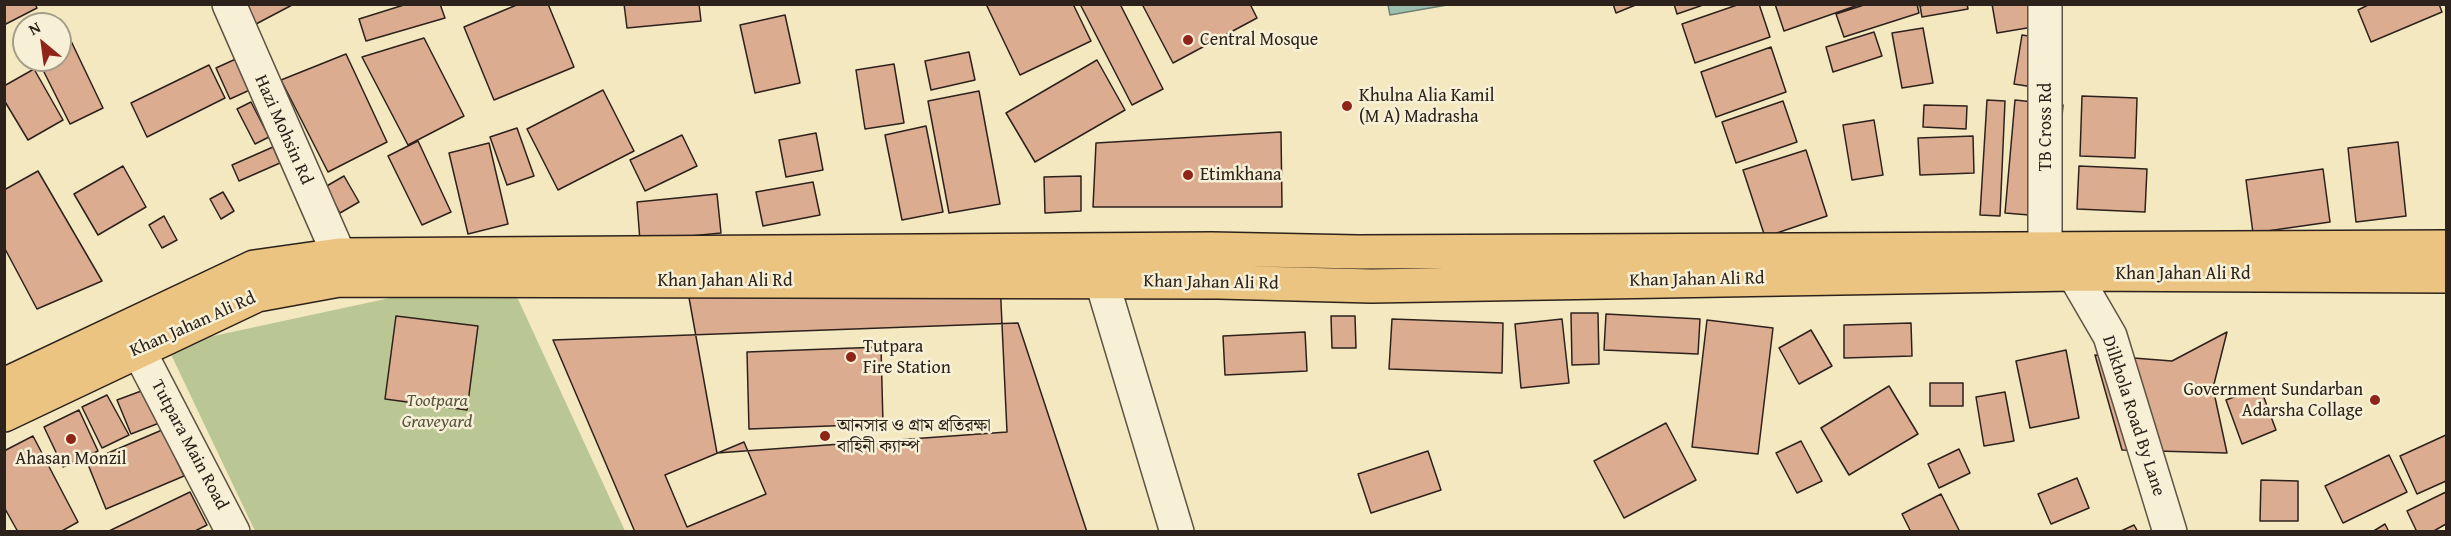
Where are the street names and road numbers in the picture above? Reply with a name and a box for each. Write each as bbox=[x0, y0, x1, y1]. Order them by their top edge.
street label: Hazi Mohsin Rd bbox=[249, 72, 317, 188]
street label: TB Cross Rd bbox=[2035, 83, 2057, 171]
street label: Khan Jahan Ali Rd bbox=[2115, 263, 2251, 285]
street label: Khan Jahan Ali Rd bbox=[1629, 268, 1765, 292]
street label: Khan Jahan Ali Rd bbox=[657, 270, 793, 292]
street label: Khan Jahan Ali Rd bbox=[1143, 271, 1279, 295]
street label: Khan Jahan Ali Rd bbox=[127, 288, 259, 362]
street label: Dilkhola Road By Lane bbox=[2097, 333, 2169, 499]
street label: Tutpara Main Road bbox=[146, 376, 232, 514]

